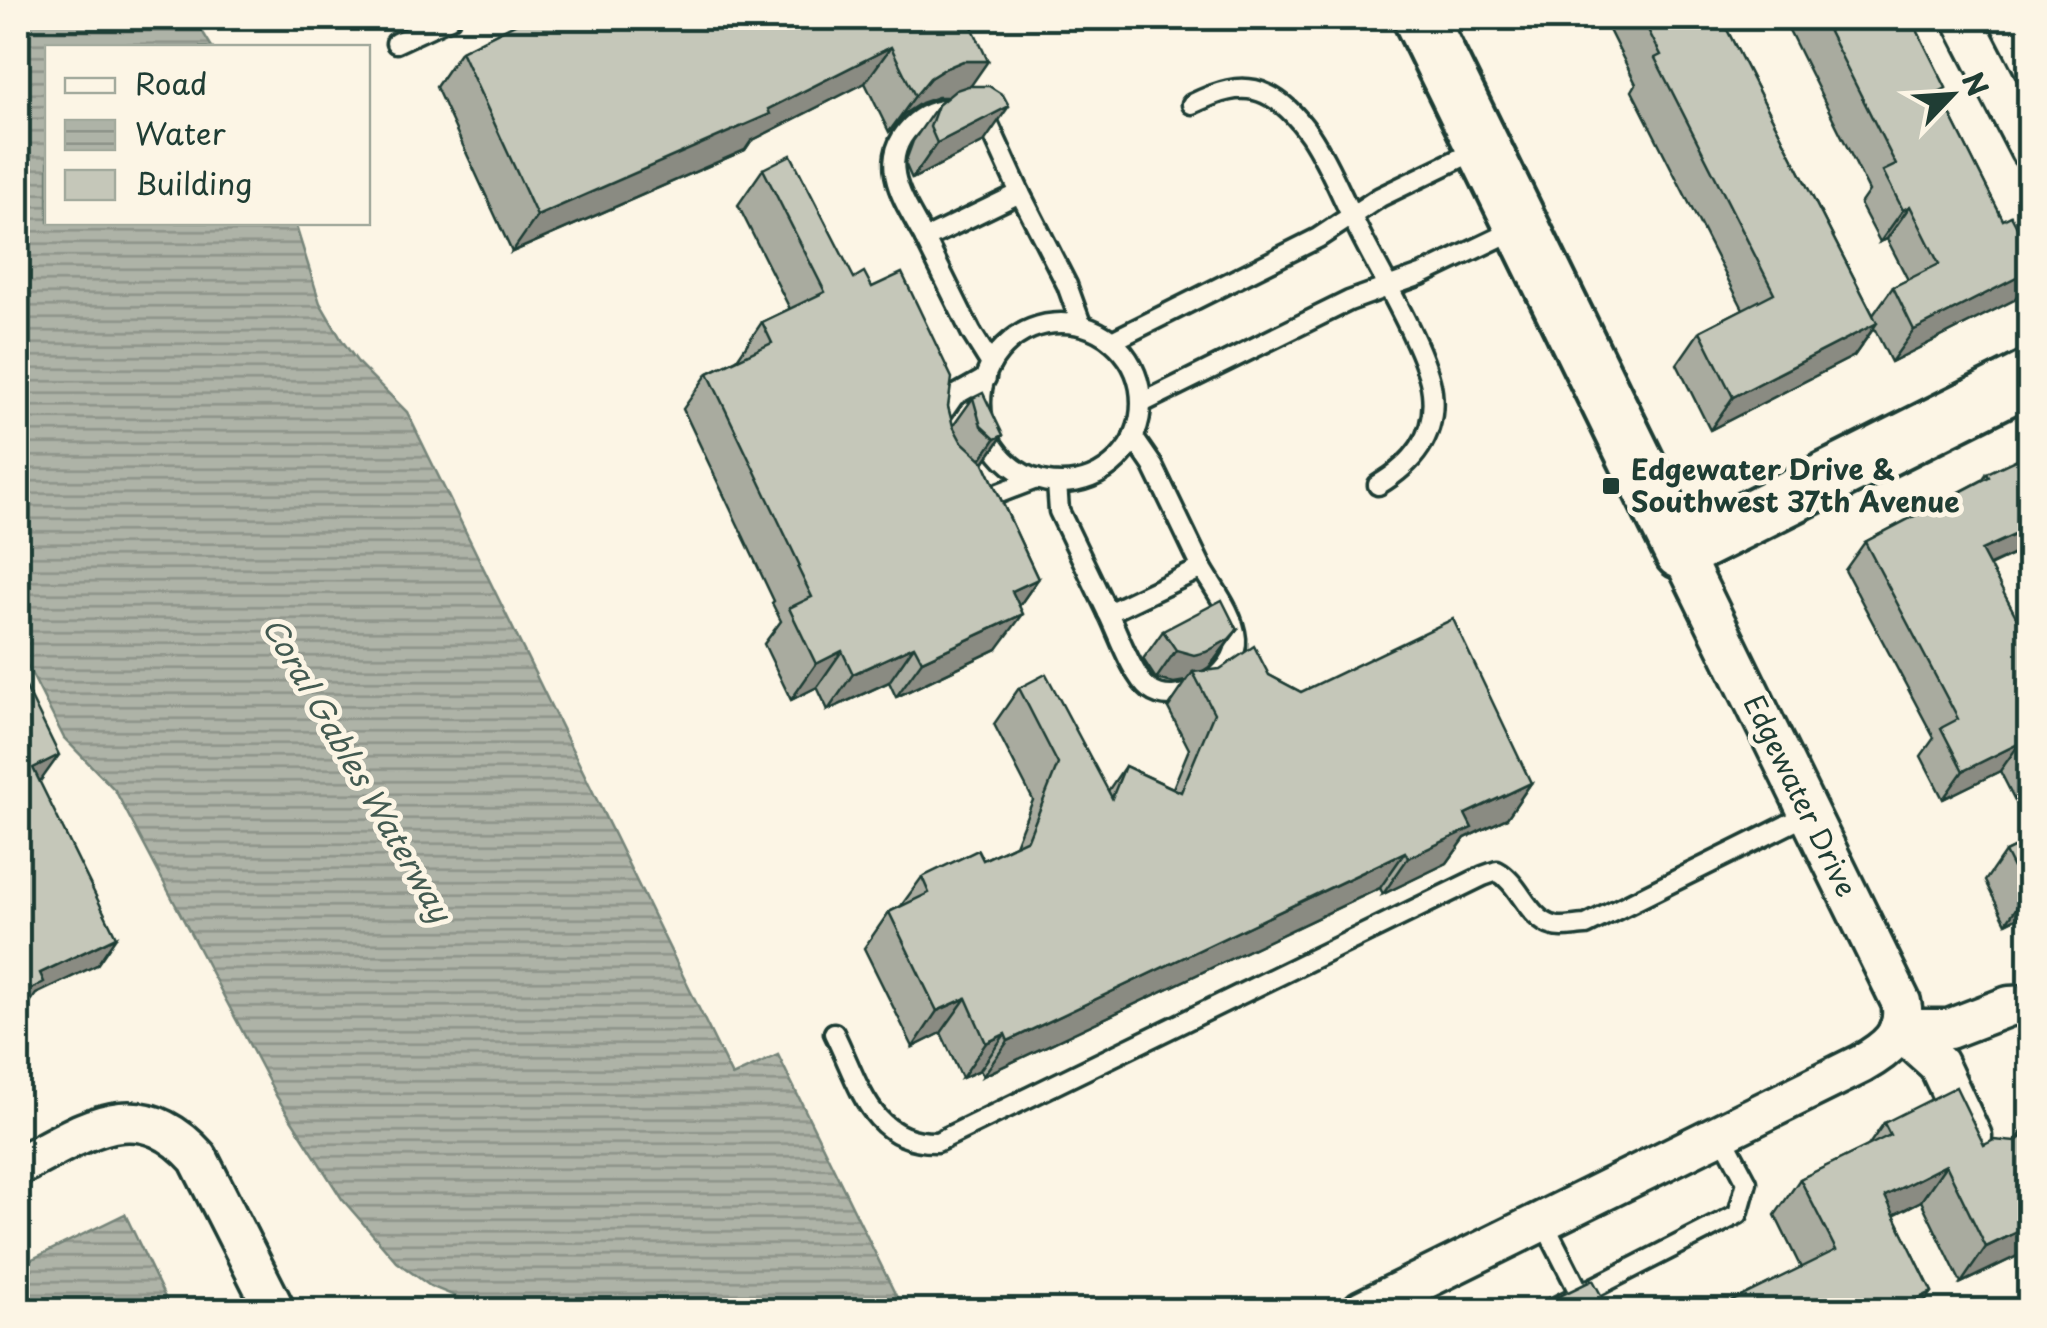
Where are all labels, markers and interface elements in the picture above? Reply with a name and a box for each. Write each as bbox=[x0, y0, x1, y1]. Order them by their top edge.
legend bbox=[45, 45, 370, 225]
north arrow bbox=[1902, 45, 2002, 145]
text: Road bbox=[135, 60, 208, 105]
text: N bbox=[1952, 65, 2000, 103]
text: Water bbox=[135, 110, 226, 155]
text: Building bbox=[135, 160, 252, 205]
place label: Edgewater Drive & Southwest 37th Avenue bbox=[1631, 447, 1960, 522]
marker: Edgewater Drive & Southwest 37th Avenue bbox=[1600, 475, 1622, 497]
water label: Coral Gables Waterway bbox=[253, 608, 465, 931]
street label: Edgewater Drive bbox=[1734, 687, 1869, 904]

